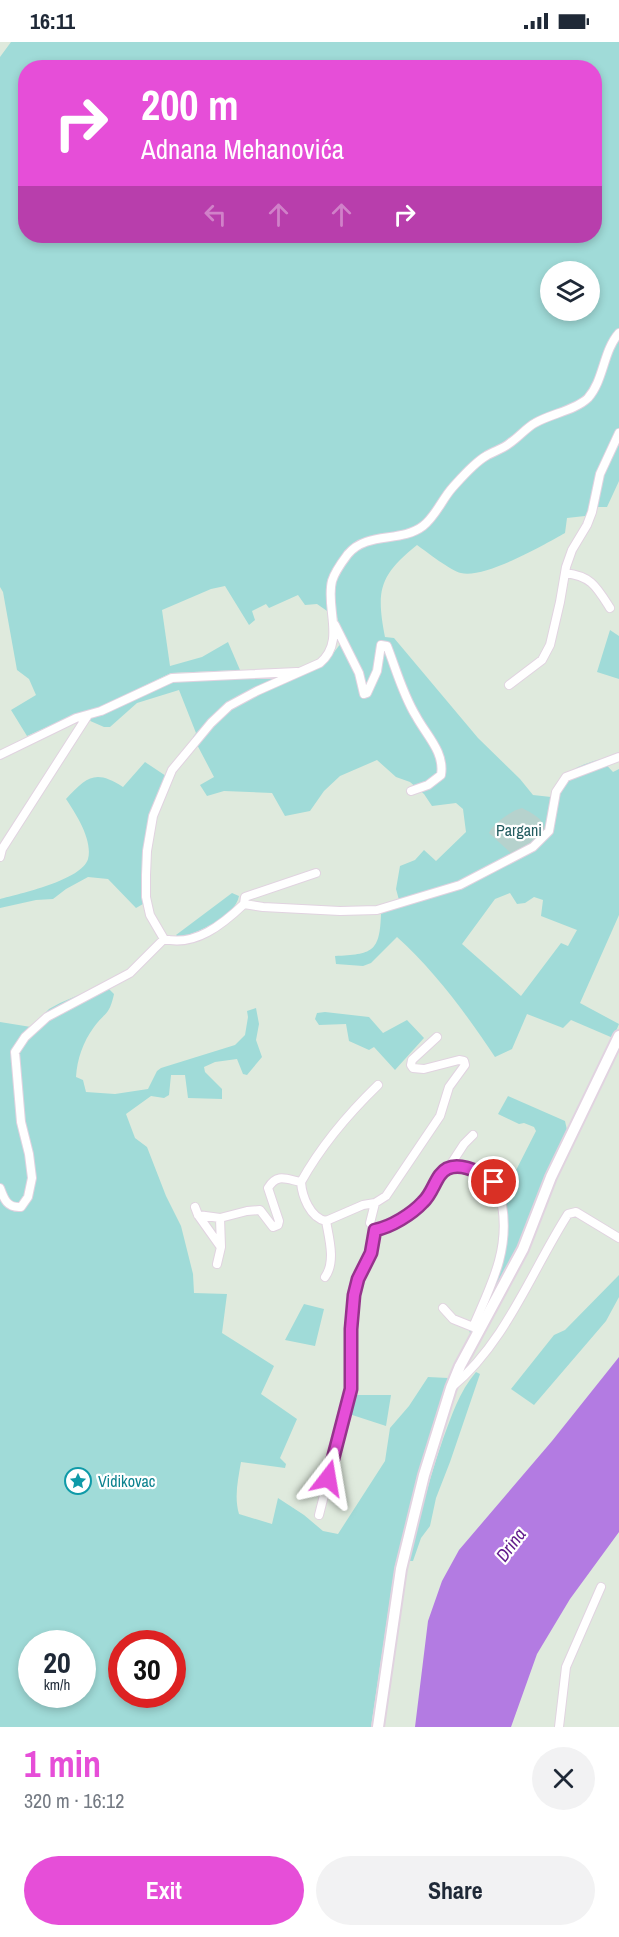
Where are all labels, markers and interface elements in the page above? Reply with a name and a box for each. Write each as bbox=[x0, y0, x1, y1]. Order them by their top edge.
text: 16:11 bbox=[30, 6, 75, 36]
text: 200 m bbox=[141, 77, 239, 133]
icon: right bbox=[42, 84, 120, 162]
text: Adnana Mehanovića bbox=[141, 131, 344, 167]
icon: left bbox=[199, 198, 232, 231]
icon: ahead bbox=[262, 198, 295, 231]
icon: ahead bbox=[325, 198, 358, 231]
icon: right bbox=[388, 198, 421, 231]
map controls bbox=[540, 261, 600, 321]
button: layers bbox=[540, 261, 600, 321]
park label: Pargani bbox=[496, 819, 542, 841]
pin bbox=[468, 1156, 519, 1207]
icon: arrive bbox=[477, 1165, 510, 1198]
position arrow bbox=[296, 1446, 360, 1510]
place icon: Vidikovac bbox=[63, 1466, 93, 1496]
place label: Vidikovac bbox=[98, 1470, 156, 1492]
water label: Drina bbox=[490, 1523, 531, 1567]
speed limit sign: 30 bbox=[108, 1630, 186, 1708]
text: 20 bbox=[43, 1642, 71, 1682]
text: km/h bbox=[44, 1674, 70, 1695]
text: 1 min bbox=[24, 1740, 101, 1788]
button: close bbox=[532, 1747, 595, 1810]
text: 320 m · 16:12 bbox=[24, 1787, 124, 1814]
button: Exit bbox=[24, 1856, 304, 1925]
button: Share bbox=[316, 1856, 595, 1925]

